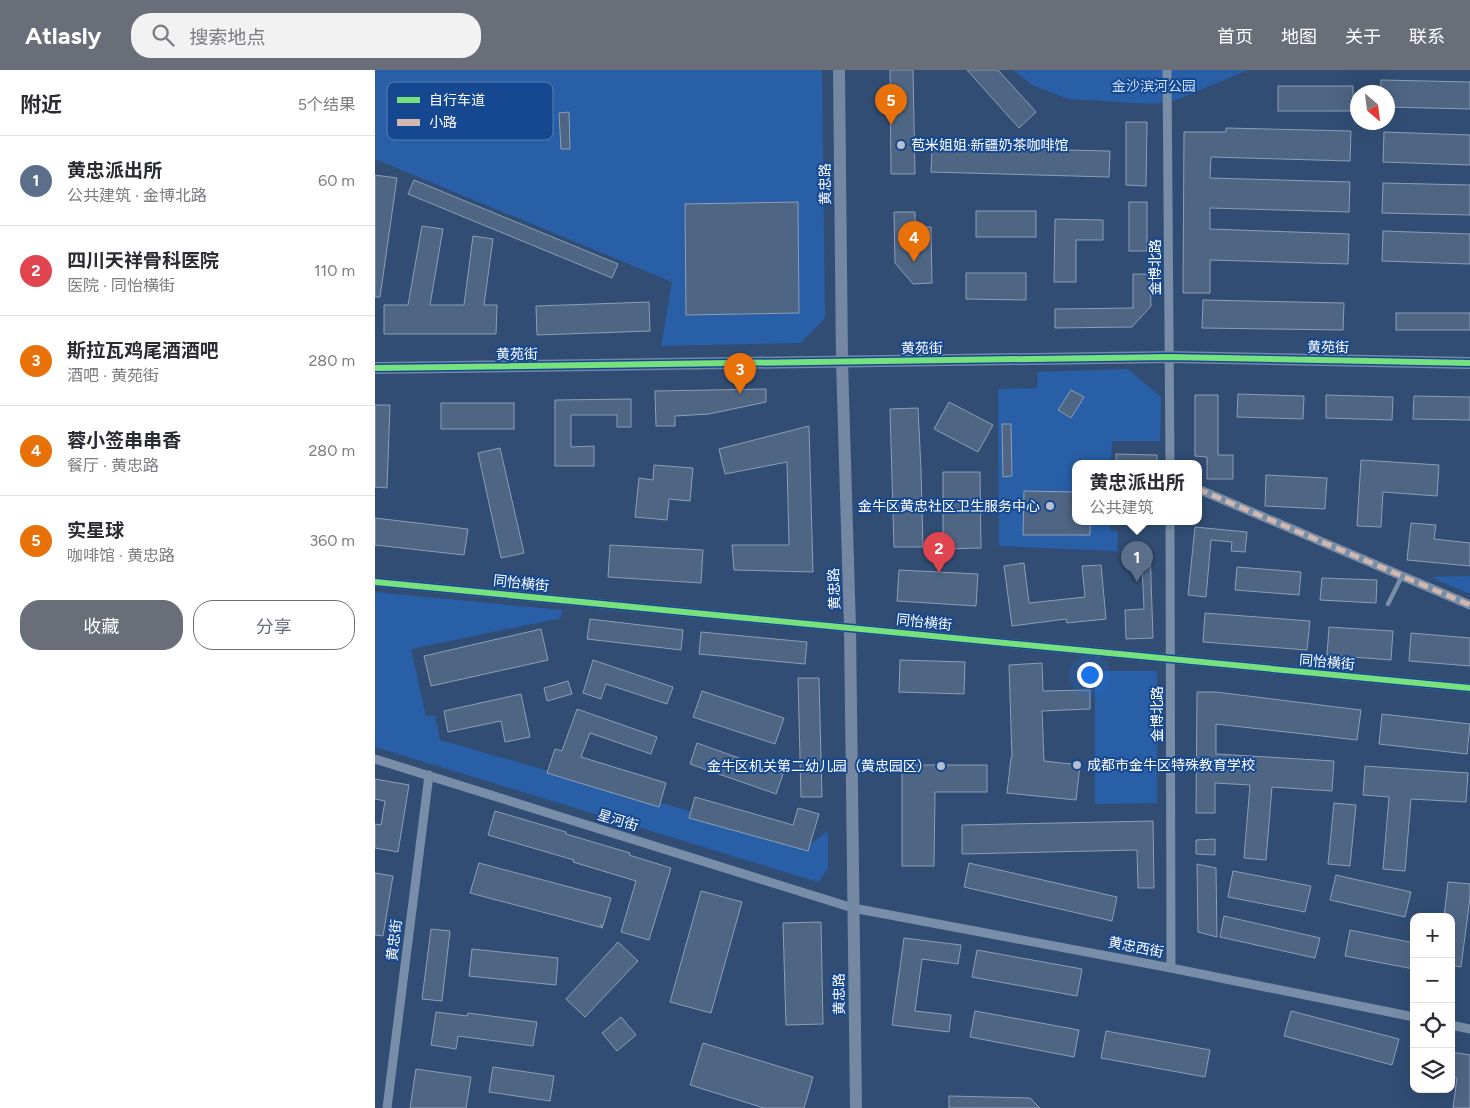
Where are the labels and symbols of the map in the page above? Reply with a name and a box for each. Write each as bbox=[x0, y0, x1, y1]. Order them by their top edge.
park label: 金沙滨河公园 bbox=[1112, 78, 1196, 95]
legend bbox=[387, 82, 553, 140]
pin: 5 bbox=[875, 84, 907, 125]
north arrow bbox=[1350, 85, 1395, 130]
text: 自行车道 bbox=[429, 92, 485, 109]
text: 小路 bbox=[429, 114, 457, 131]
place label: 苞米姐姐·新疆奶茶咖啡馆 bbox=[911, 137, 1069, 154]
marker: 苞米姐姐·新疆奶茶咖啡馆 bbox=[895, 139, 907, 151]
street label: 黄忠路 bbox=[817, 163, 834, 205]
pin: 4 bbox=[898, 221, 930, 262]
street label: 金博北路 bbox=[1147, 239, 1164, 295]
street label: 黄苑街 bbox=[1307, 339, 1349, 356]
street label: 黄苑街 bbox=[901, 340, 943, 357]
street label: 黄苑街 bbox=[496, 346, 538, 363]
pin: 3 bbox=[724, 353, 756, 394]
place label: 金牛区黄忠社区卫生服务中心 bbox=[858, 498, 1040, 515]
marker: 金牛区黄忠社区卫生服务中心 bbox=[1044, 500, 1056, 512]
pin: 2 bbox=[923, 532, 955, 573]
pin: 1 bbox=[1121, 541, 1153, 582]
street label: 黄忠路 bbox=[825, 568, 844, 610]
street label: 同怡横街 bbox=[492, 572, 550, 595]
street label: 同怡横街 bbox=[895, 611, 953, 634]
street label: 同怡横街 bbox=[1298, 652, 1356, 673]
your location bbox=[1077, 662, 1103, 688]
street label: 金博北路 bbox=[1149, 686, 1166, 742]
place label: 成都市金牛区特殊教育学校 bbox=[1087, 757, 1255, 774]
place label: 金牛区机关第二幼儿园（黄忠园区） bbox=[707, 758, 931, 775]
marker: 成都市金牛区特殊教育学校 bbox=[1071, 759, 1083, 771]
marker: 金牛区机关第二幼儿园（黄忠园区） bbox=[935, 760, 947, 772]
street label: 星河街 bbox=[595, 806, 640, 835]
street label: 黄忠街 bbox=[384, 918, 405, 962]
street label: 黄忠西街 bbox=[1107, 934, 1165, 961]
street label: 黄忠路 bbox=[831, 973, 848, 1015]

